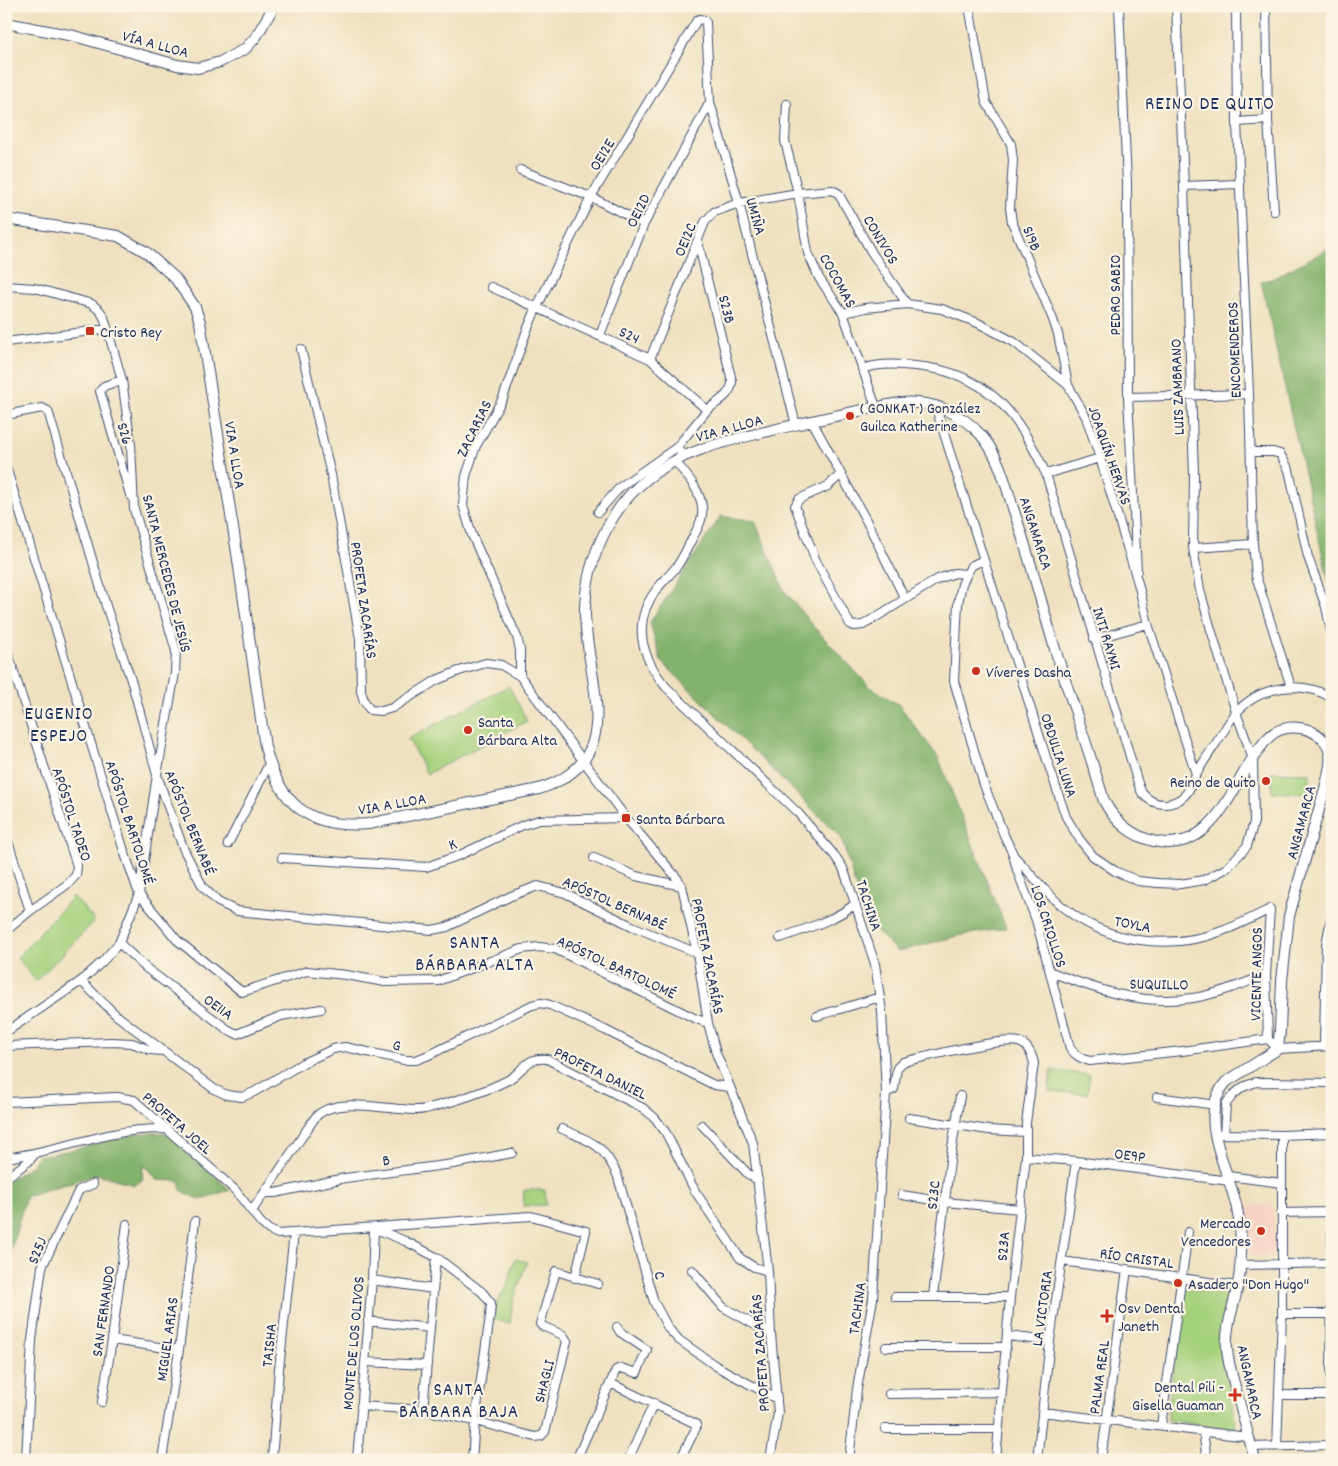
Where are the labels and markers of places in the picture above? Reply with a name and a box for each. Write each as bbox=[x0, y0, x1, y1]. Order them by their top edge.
place label: Cristo Rey bbox=[100, 322, 162, 345]
marker: Cristo Rey bbox=[84, 325, 96, 337]
place label: ( GONKAT ) González Guilca Katherine bbox=[860, 398, 980, 439]
marker: ( GONKAT ) González Guilca Katherine bbox=[844, 410, 856, 422]
place label: Víveres Dasha bbox=[986, 662, 1072, 685]
marker: Víveres Dasha bbox=[970, 665, 982, 677]
place label: Santa Bárbara Alta bbox=[478, 712, 557, 753]
marker: Santa Bárbara Alta bbox=[462, 724, 474, 736]
place label: Reino de Quito bbox=[1170, 772, 1256, 795]
marker: Reino de Quito bbox=[1260, 775, 1272, 787]
place label: Santa Bárbara bbox=[636, 809, 725, 832]
marker: Santa Bárbara bbox=[620, 812, 632, 824]
place label: Mercado Vencedores bbox=[1181, 1213, 1251, 1254]
marker: Mercado Vencedores bbox=[1255, 1225, 1267, 1237]
place label: Asadero "Don Hugo" bbox=[1188, 1274, 1309, 1297]
marker: Asadero "Don Hugo" bbox=[1172, 1277, 1184, 1289]
place label: Osv Dental Janeth bbox=[1118, 1298, 1184, 1339]
marker: Osv Dental Janeth bbox=[1100, 1309, 1114, 1323]
place label: Dental Pili - Gisella Guaman bbox=[1132, 1377, 1224, 1418]
marker: Dental Pili - Gisella Guaman bbox=[1228, 1388, 1242, 1402]

